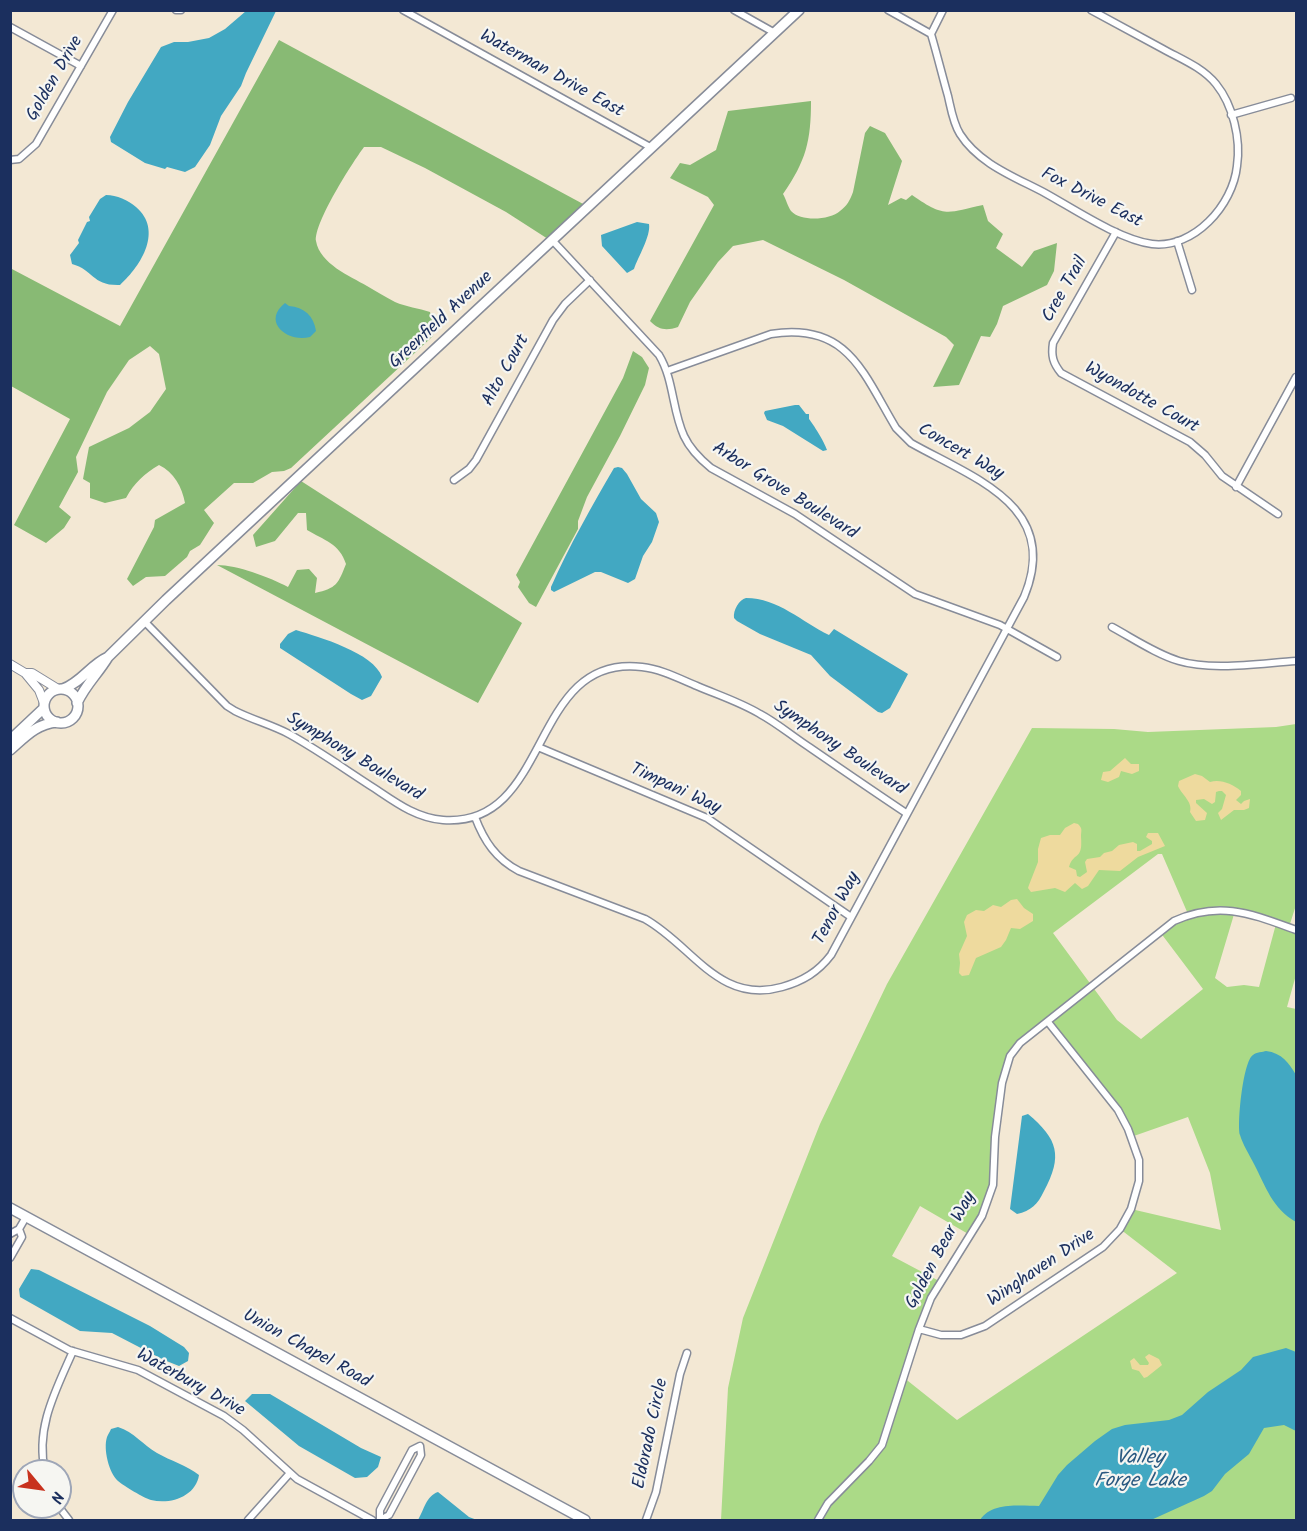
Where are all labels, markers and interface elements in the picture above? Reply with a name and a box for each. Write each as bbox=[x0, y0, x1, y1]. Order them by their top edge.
street label: Waterman Drive East bbox=[475, 26, 627, 124]
street label: Golden Drive bbox=[23, 32, 89, 126]
street label: Fox Drive East bbox=[1037, 164, 1145, 234]
street label: Cree Trail bbox=[1038, 253, 1094, 327]
street label: Greenfield Avenue bbox=[386, 267, 498, 375]
street label: Alto Court bbox=[479, 332, 535, 410]
street label: Wyondotte Court bbox=[1080, 359, 1202, 439]
street label: Concert Way bbox=[913, 420, 1007, 486]
street label: Arbor Grove Boulevard bbox=[707, 438, 861, 546]
street label: Symphony Boulevard bbox=[768, 696, 910, 802]
street label: Symphony Boulevard bbox=[282, 709, 426, 807]
street label: Timpani Way bbox=[626, 760, 724, 820]
street label: Tenor Way bbox=[810, 869, 866, 949]
street label: Golden Bear Way bbox=[902, 1189, 982, 1313]
street label: Winghaven Drive bbox=[984, 1225, 1100, 1313]
street label: Union Chapel Road bbox=[238, 1306, 374, 1394]
street label: Waterbury Drive bbox=[132, 1345, 248, 1423]
street label: Eldorado Circle bbox=[630, 1377, 674, 1491]
water label: Valley Forge Lake bbox=[1094, 1448, 1186, 1495]
north arrow bbox=[12, 1459, 72, 1519]
text: N bbox=[43, 1487, 70, 1507]

